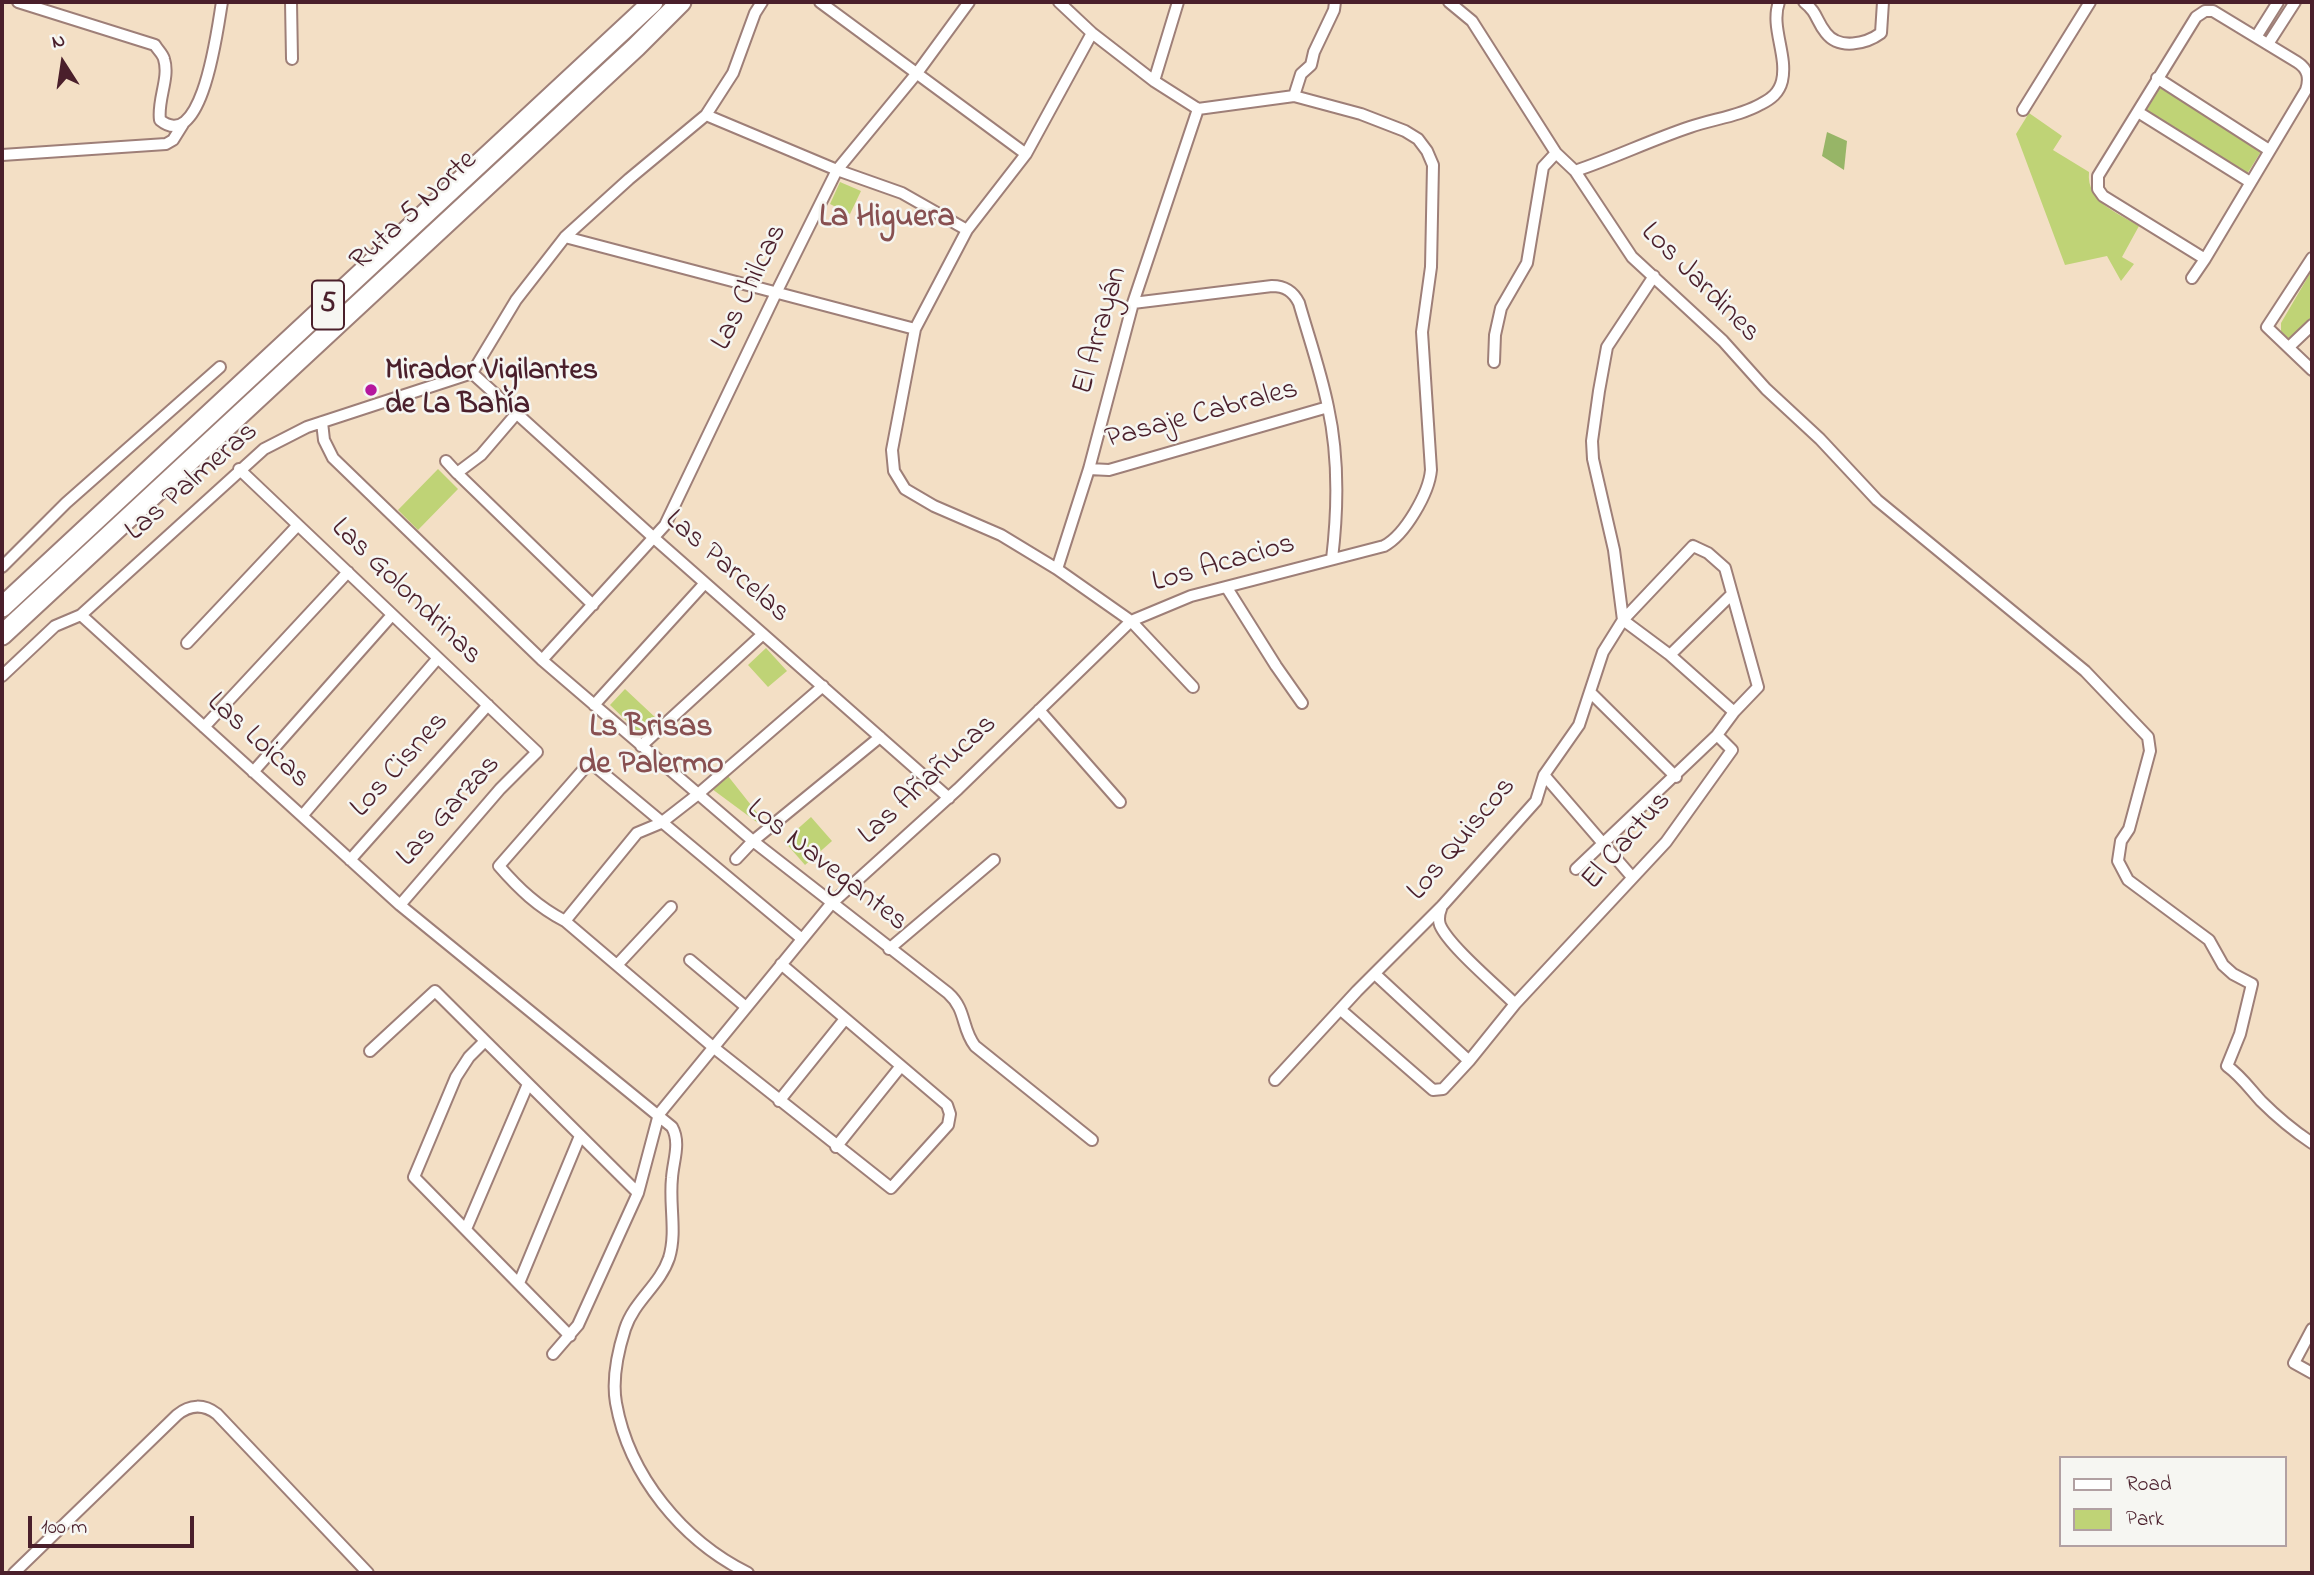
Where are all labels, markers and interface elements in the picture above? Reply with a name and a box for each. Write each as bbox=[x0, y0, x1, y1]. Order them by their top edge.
text: N bbox=[49, 27, 68, 57]
north arrow bbox=[28, 28, 98, 98]
street label: Ruta 5 Norte bbox=[344, 144, 486, 280]
district label: La Higuera bbox=[819, 201, 955, 239]
street label: Los Jardines bbox=[1631, 216, 1767, 352]
street label: Las Chilcas bbox=[705, 219, 797, 357]
street label: El Arrayán bbox=[1067, 263, 1137, 399]
road number: 5 bbox=[312, 280, 344, 330]
place label: Mirador Vigilantes de La Bahía bbox=[385, 355, 598, 426]
street label: Pasaje Cabrales bbox=[1102, 373, 1302, 459]
marker: Mirador Vigilantes de La Bahía bbox=[363, 382, 379, 398]
street label: Las Palmeras bbox=[119, 415, 267, 551]
street label: Las Parcelas bbox=[656, 504, 796, 632]
street label: Las Golondrinas bbox=[322, 512, 488, 674]
street label: Los Acacios bbox=[1148, 527, 1300, 603]
street label: Las Loicas bbox=[198, 686, 316, 798]
street label: Los Cisnes bbox=[344, 706, 458, 826]
street label: Las Añañucas bbox=[852, 708, 1006, 854]
district label: Ls Brisas de Palermo bbox=[578, 711, 724, 786]
street label: Las Garzas bbox=[390, 749, 510, 875]
street label: Los Quiscos bbox=[1401, 771, 1525, 909]
street label: El Cactus bbox=[1575, 785, 1681, 899]
street label: Los Navegantes bbox=[738, 793, 914, 941]
legend bbox=[2058, 1456, 2286, 1547]
text: Road bbox=[2126, 1470, 2172, 1500]
scale bar bbox=[32, 1502, 198, 1546]
text: Park bbox=[2126, 1505, 2164, 1535]
text: 100 m bbox=[41, 1513, 87, 1543]

